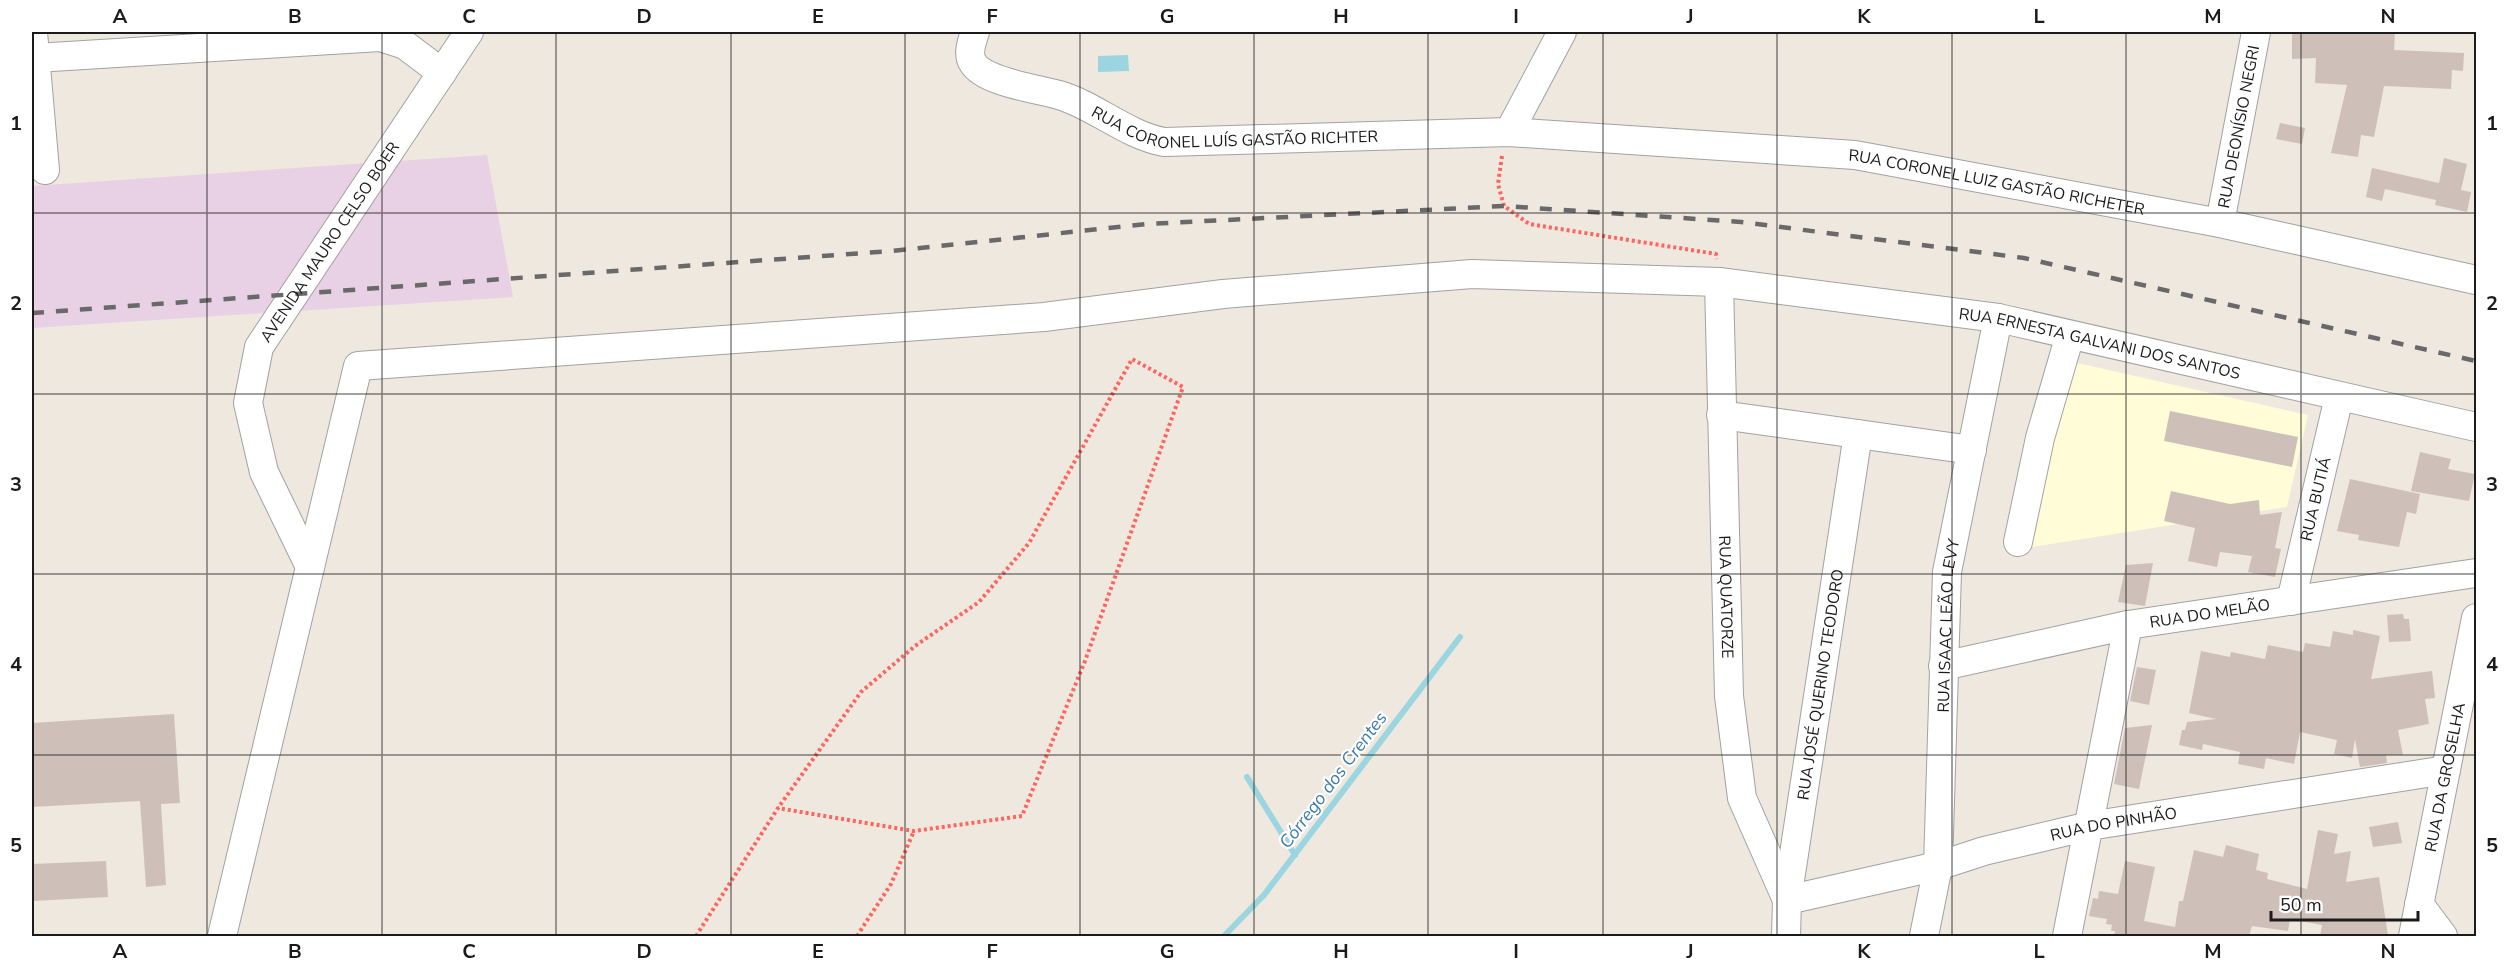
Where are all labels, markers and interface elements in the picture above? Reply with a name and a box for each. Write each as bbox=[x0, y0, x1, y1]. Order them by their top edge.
text: A bbox=[113, 3, 128, 30]
text: B bbox=[288, 3, 302, 30]
text: C bbox=[462, 3, 476, 30]
text: D bbox=[636, 3, 652, 30]
text: E bbox=[812, 3, 824, 30]
text: F bbox=[986, 3, 998, 30]
text: G bbox=[1160, 3, 1174, 30]
text: H bbox=[1333, 3, 1349, 30]
text: I bbox=[1513, 3, 1519, 30]
text: J bbox=[1685, 3, 1694, 30]
text: K bbox=[1857, 3, 1871, 30]
text: L bbox=[2033, 3, 2045, 30]
text: M bbox=[2204, 3, 2222, 30]
text: N bbox=[2381, 3, 2395, 30]
street label: RUA DEONÍSIO NEGRI bbox=[2213, 44, 2265, 210]
street label: RUA CORONEL LUÍS GASTÃO RICHTER bbox=[1087, 101, 1379, 155]
text: 1 bbox=[10, 110, 22, 137]
text: 1 bbox=[2486, 110, 2498, 137]
street label: AVENIDA MAURO CELSO BOER bbox=[255, 138, 405, 347]
street label: RUA CORONEL LUIZ GASTÃO RICHETER bbox=[1848, 145, 2147, 221]
text: 2 bbox=[10, 290, 22, 317]
text: 2 bbox=[2486, 290, 2498, 317]
street label: RUA ERNESTA GALVANI DOS SANTOS bbox=[1957, 303, 2243, 385]
street label: RUA BUTIÁ bbox=[2295, 454, 2337, 543]
text: 3 bbox=[10, 471, 22, 498]
text: 3 bbox=[2486, 471, 2498, 498]
street label: RUA QUATORZE bbox=[1713, 535, 1738, 659]
street label: RUA ISAAC LEÃO LEVY bbox=[1933, 537, 1965, 713]
street label: RUA JOSÉ QUERINO TEODORO bbox=[1792, 568, 1849, 802]
street label: RUA DO MELÃO bbox=[2148, 594, 2271, 634]
text: 4 bbox=[10, 651, 22, 678]
text: 4 bbox=[2486, 651, 2498, 678]
street label: RUA DA GROSELHA bbox=[2420, 700, 2471, 854]
water label: Córrego dos Crentes bbox=[1274, 707, 1392, 853]
street label: RUA DO PINHÃO bbox=[2048, 802, 2178, 847]
text: 5 bbox=[10, 832, 22, 859]
text: 5 bbox=[2486, 832, 2498, 859]
scale bar bbox=[2271, 884, 2418, 922]
text: 50 m bbox=[2280, 893, 2322, 917]
text: A bbox=[113, 938, 128, 965]
text: B bbox=[288, 938, 302, 965]
text: C bbox=[462, 938, 476, 965]
text: D bbox=[636, 938, 652, 965]
text: E bbox=[812, 938, 824, 965]
text: F bbox=[986, 938, 998, 965]
text: G bbox=[1160, 938, 1174, 965]
text: H bbox=[1333, 938, 1349, 965]
text: I bbox=[1513, 938, 1519, 965]
text: J bbox=[1685, 938, 1694, 965]
text: K bbox=[1857, 938, 1871, 965]
text: L bbox=[2033, 938, 2045, 965]
text: M bbox=[2204, 938, 2222, 965]
text: N bbox=[2381, 938, 2395, 965]

